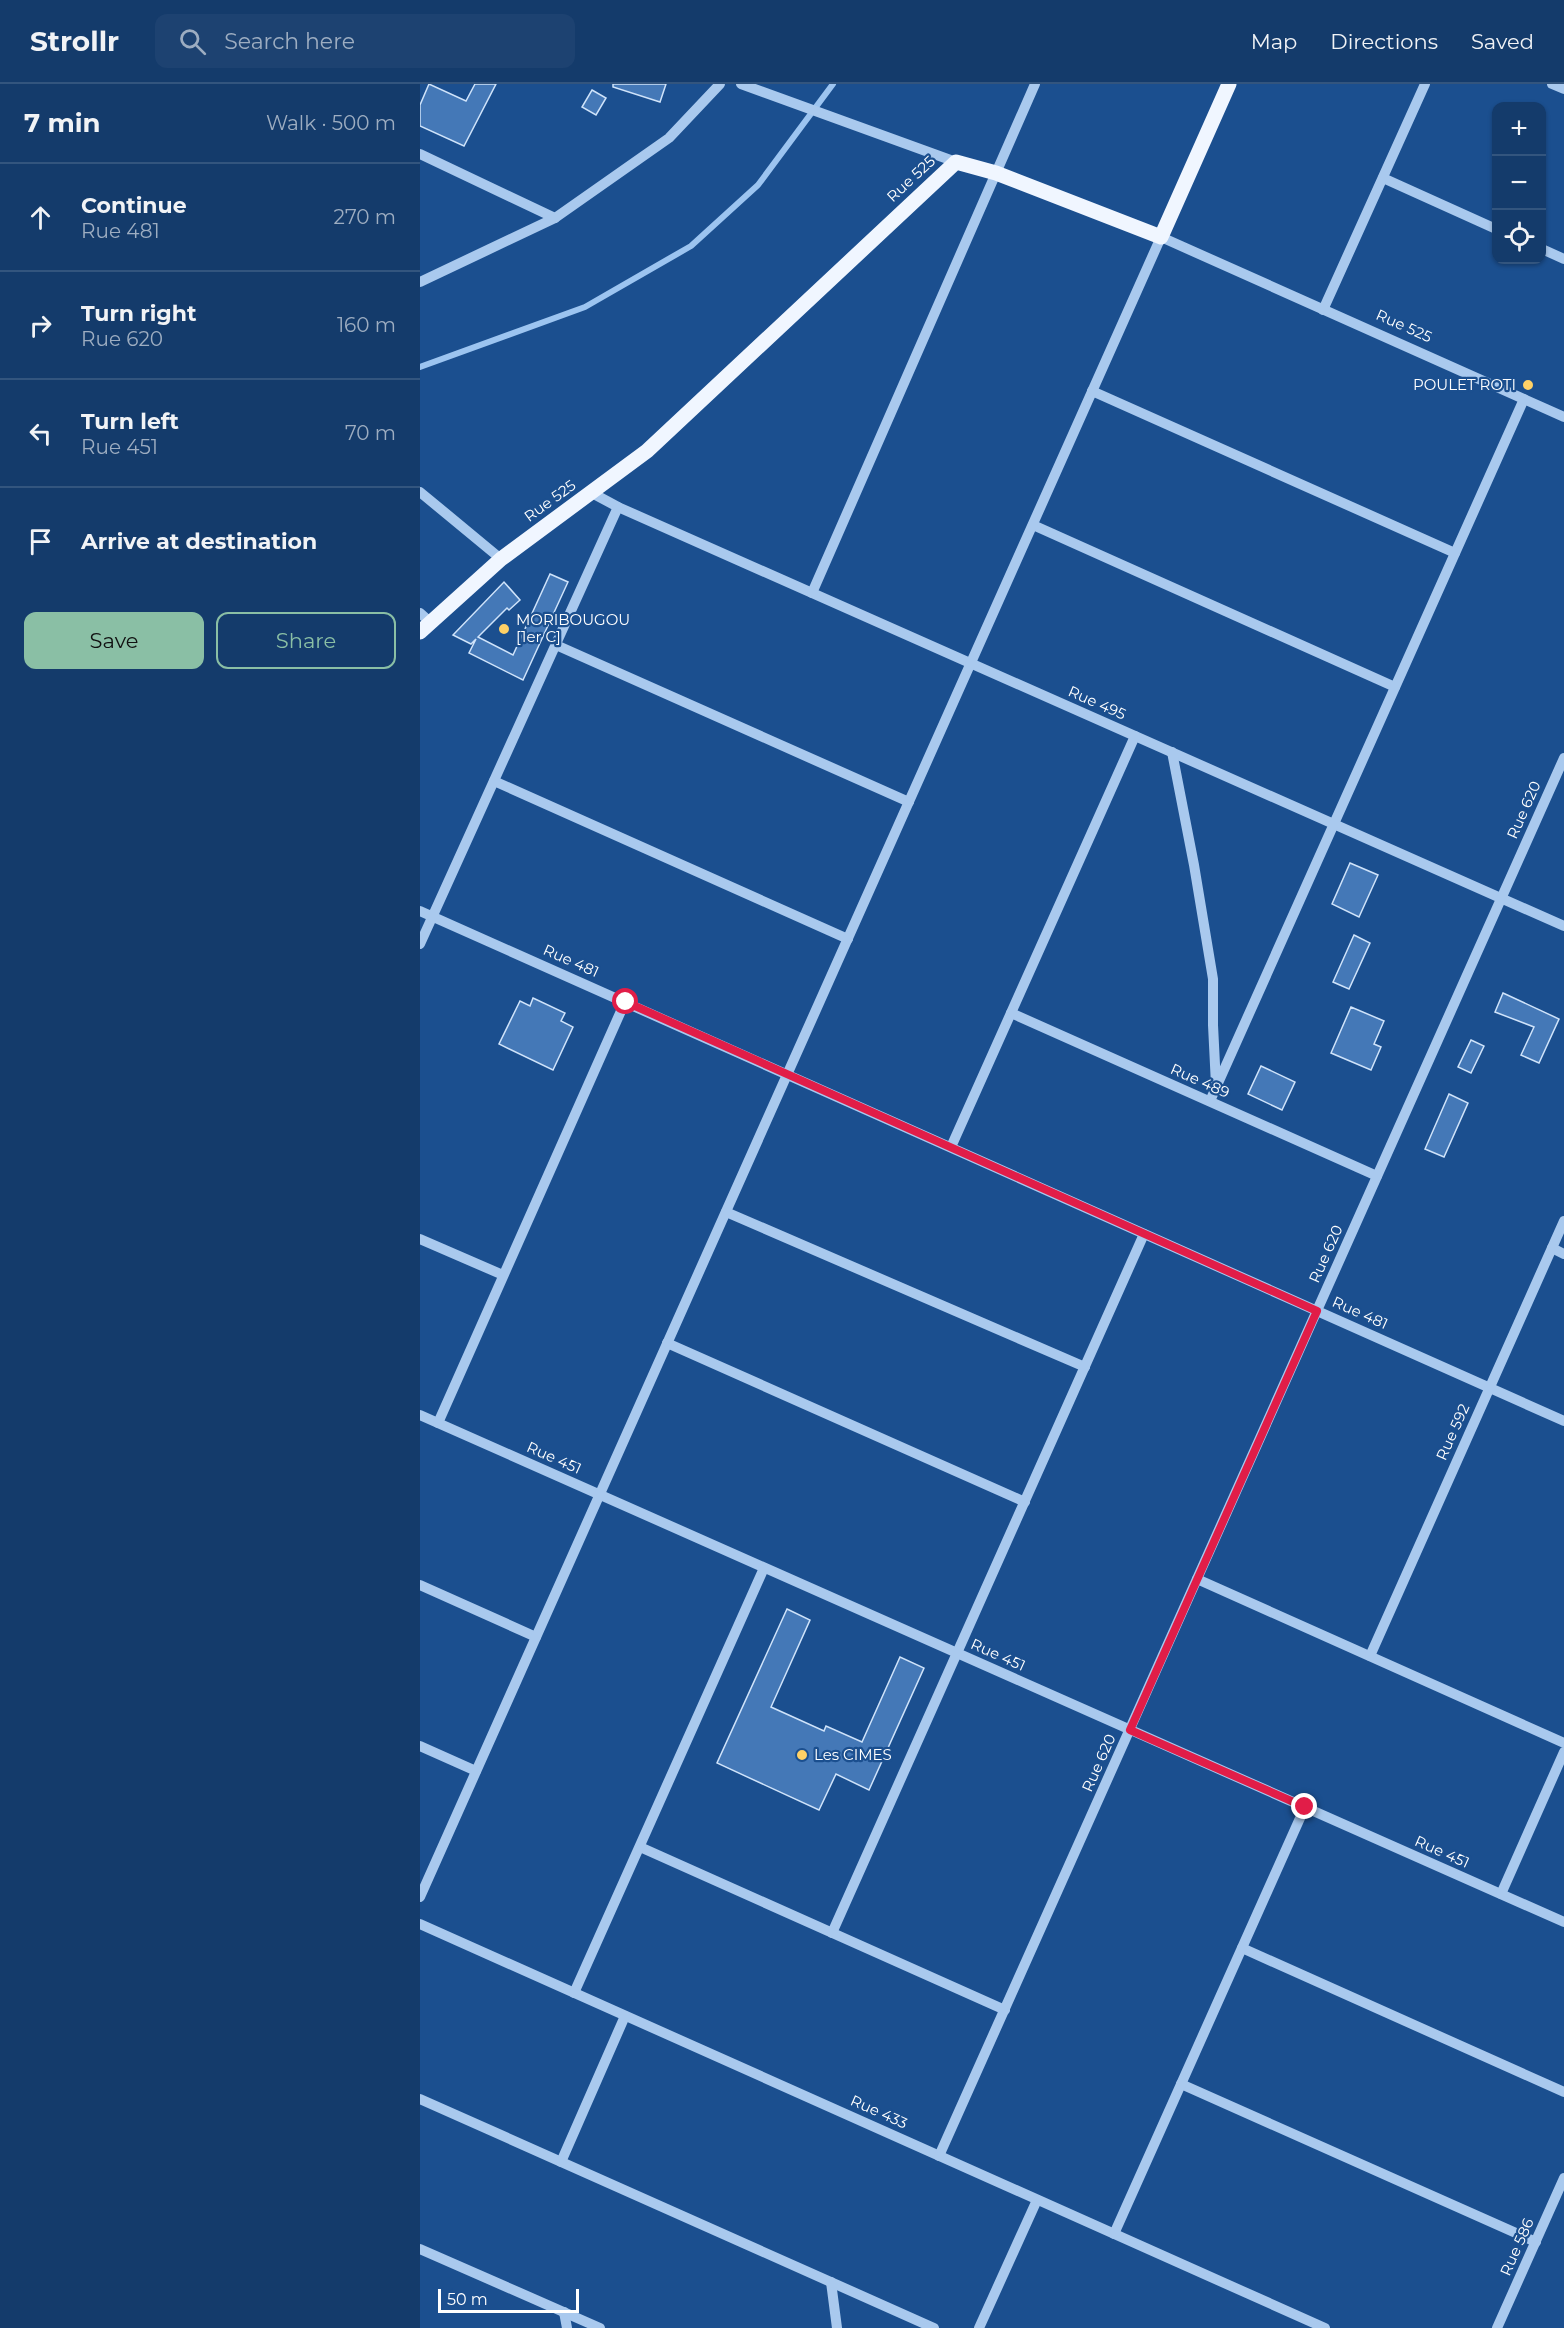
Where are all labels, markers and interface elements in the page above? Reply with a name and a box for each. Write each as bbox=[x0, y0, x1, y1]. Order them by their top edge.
search box bbox=[155, 14, 575, 68]
text: Strollr bbox=[30, 24, 119, 58]
icon: search bbox=[176, 25, 209, 58]
text: Search here bbox=[224, 28, 355, 55]
text: Map bbox=[1251, 29, 1297, 54]
text: Directions bbox=[1330, 29, 1438, 54]
text: Saved bbox=[1471, 29, 1534, 54]
map controls bbox=[1492, 102, 1546, 264]
button: + bbox=[1492, 102, 1546, 156]
text: 7 min bbox=[24, 107, 101, 139]
text: Walk · 500 m bbox=[266, 111, 396, 135]
street label: Rue 525 bbox=[882, 151, 939, 206]
button: − bbox=[1492, 156, 1546, 210]
text: Continue bbox=[81, 192, 187, 219]
icon: ahead bbox=[24, 201, 57, 234]
text: 270 m bbox=[334, 205, 396, 229]
button: locate bbox=[1492, 210, 1546, 264]
text: Rue 481 bbox=[81, 219, 160, 243]
text: Turn right bbox=[81, 300, 196, 327]
street label: Rue 525 bbox=[1373, 305, 1435, 346]
icon: right bbox=[24, 309, 57, 342]
text: 160 m bbox=[337, 313, 396, 337]
text: Rue 620 bbox=[81, 327, 163, 351]
place label: POULET ROTI bbox=[1413, 375, 1516, 394]
marker: POULET ROTI bbox=[1521, 378, 1535, 392]
text: Turn left bbox=[81, 408, 179, 435]
icon: left bbox=[24, 417, 57, 450]
text: 70 m bbox=[345, 421, 396, 445]
text: Rue 451 bbox=[81, 435, 158, 459]
street label: Rue 525 bbox=[520, 475, 579, 526]
icon: arrive bbox=[24, 525, 57, 558]
text: Arrive at destination bbox=[81, 528, 317, 555]
place label: MORIBOUGOU [1er C] bbox=[516, 610, 630, 646]
button: Save bbox=[24, 612, 204, 669]
button: Share bbox=[216, 612, 396, 669]
marker: MORIBOUGOU [1er C] bbox=[497, 622, 511, 636]
street label: Rue 495 bbox=[1065, 681, 1129, 724]
street label: Rue 620 bbox=[1502, 778, 1545, 842]
street label: Rue 481 bbox=[540, 940, 602, 981]
route start bbox=[612, 988, 638, 1014]
street label: Rue 489 bbox=[1168, 1059, 1233, 1102]
street label: Rue 620 bbox=[1304, 1222, 1347, 1286]
street label: Rue 481 bbox=[1329, 1292, 1391, 1333]
street label: Rue 592 bbox=[1432, 1400, 1473, 1463]
street label: Rue 451 bbox=[524, 1437, 584, 1478]
street label: Rue 451 bbox=[968, 1634, 1028, 1675]
street label: Rue 620 bbox=[1077, 1731, 1120, 1795]
place label: Les CIMES bbox=[814, 1745, 892, 1764]
marker: Les CIMES bbox=[795, 1748, 809, 1762]
route end bbox=[1291, 1793, 1317, 1819]
street label: Rue 451 bbox=[1412, 1831, 1472, 1872]
street label: Rue 433 bbox=[848, 2091, 911, 2133]
street label: Rue 586 bbox=[1495, 2215, 1538, 2279]
scale bar bbox=[438, 2286, 579, 2314]
text: 50 m bbox=[447, 2290, 488, 2309]

